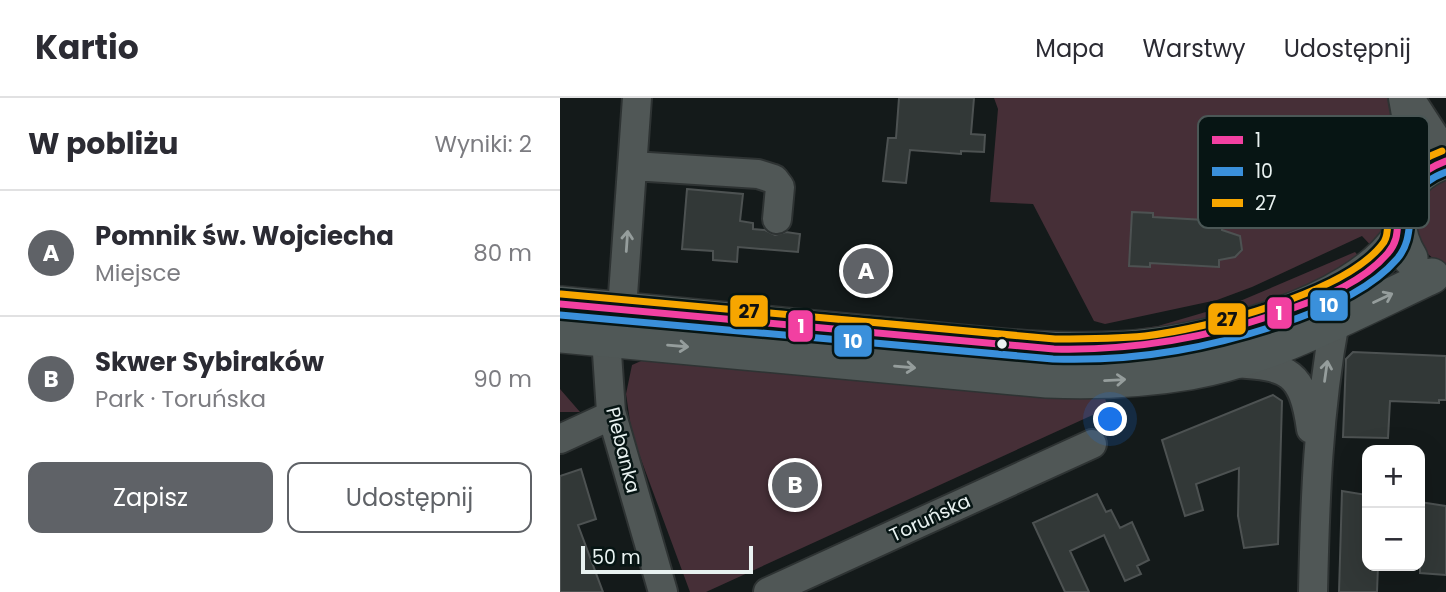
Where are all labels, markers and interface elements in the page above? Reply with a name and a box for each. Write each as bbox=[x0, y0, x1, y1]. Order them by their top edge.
text: Kartio bbox=[35, 24, 139, 71]
text: Mapa bbox=[1035, 32, 1105, 65]
text: Warstwy bbox=[1143, 32, 1246, 65]
text: Udostępnij bbox=[1284, 32, 1411, 65]
legend bbox=[1198, 116, 1429, 228]
text: W pobliżu bbox=[28, 122, 179, 165]
text: 1 bbox=[1255, 127, 1261, 154]
text: Wyniki: 2 bbox=[434, 128, 532, 160]
text: 10 bbox=[1255, 158, 1273, 185]
text: 27 bbox=[1255, 190, 1276, 217]
text: Pomnik św. Wojciecha bbox=[95, 218, 394, 254]
one-way arrow bbox=[621, 231, 634, 253]
text: A bbox=[43, 237, 59, 269]
text: 80 m bbox=[473, 237, 532, 269]
pin: A bbox=[843, 245, 889, 297]
text: Miejsce bbox=[95, 257, 181, 289]
line badge: 10 bbox=[1309, 289, 1349, 322]
one-way arrow bbox=[1372, 291, 1393, 304]
text: 10 bbox=[1319, 292, 1339, 319]
line badge: 27 bbox=[729, 294, 769, 328]
line badge: 1 bbox=[1266, 296, 1293, 330]
text: 27 bbox=[738, 298, 760, 325]
text: 1 bbox=[1275, 300, 1283, 327]
line badge: 27 bbox=[1207, 302, 1247, 336]
text: 27 bbox=[1216, 306, 1238, 333]
line badge: 1 bbox=[787, 309, 814, 343]
text: 1 bbox=[797, 313, 805, 340]
line badge: 10 bbox=[833, 324, 873, 358]
text: 10 bbox=[843, 328, 863, 355]
unlabelled marker bbox=[995, 337, 1009, 351]
one-way arrow bbox=[666, 340, 689, 353]
text: Skwer Sybiraków bbox=[95, 344, 324, 380]
one-way arrow bbox=[1320, 360, 1333, 383]
one-way arrow bbox=[893, 361, 916, 374]
text: B bbox=[43, 363, 59, 395]
text: 90 m bbox=[473, 363, 532, 395]
one-way arrow bbox=[1103, 373, 1126, 386]
text: Park · Toruńska bbox=[95, 383, 266, 415]
your location bbox=[1093, 402, 1127, 436]
street label: Plebanka bbox=[599, 404, 647, 496]
map controls bbox=[1362, 445, 1425, 571]
button: + bbox=[1362, 445, 1425, 508]
pin: B bbox=[772, 459, 818, 511]
button: Zapisz bbox=[28, 462, 273, 533]
button: Udostępnij bbox=[287, 462, 532, 533]
street label: Toruńska bbox=[885, 488, 975, 548]
button: − bbox=[1362, 508, 1425, 571]
scale bar bbox=[581, 543, 752, 575]
text: 50 m bbox=[592, 544, 641, 571]

